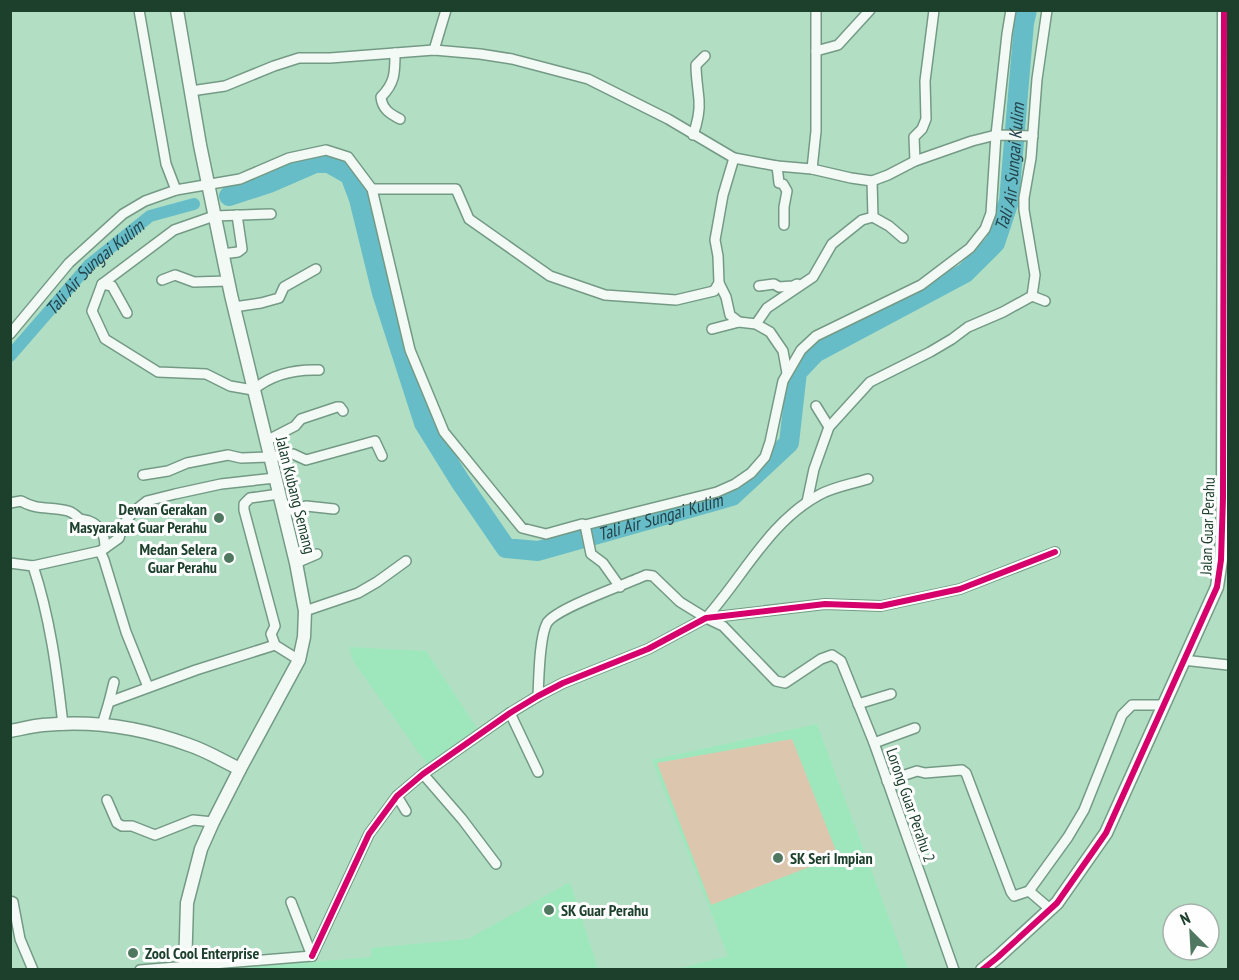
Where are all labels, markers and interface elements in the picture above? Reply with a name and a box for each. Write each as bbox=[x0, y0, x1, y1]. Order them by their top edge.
water label: Tali Air Sungai Kulim bbox=[989, 101, 1029, 233]
water label: Tali Air Sungai Kulim bbox=[40, 213, 149, 319]
street label: Jalan Kubang Semang bbox=[272, 433, 320, 556]
street label: Jalan Guar Perahu bbox=[1195, 477, 1219, 576]
water label: Tali Air Sungai Kulim bbox=[595, 487, 726, 545]
place label: Dewan Gerakan Masyarakat Guar Perahu bbox=[70, 499, 207, 537]
marker: Dewan Gerakan Masyarakat Guar Perahu bbox=[212, 511, 226, 525]
place label: Medan Selera Guar Perahu bbox=[139, 539, 217, 577]
marker: Medan Selera Guar Perahu bbox=[222, 551, 236, 565]
street label: Lorong Guar Perahu 2 bbox=[882, 745, 940, 865]
place label: SK Seri Impian bbox=[790, 848, 873, 868]
marker: SK Seri Impian bbox=[771, 851, 785, 865]
place label: SK Guar Perahu bbox=[561, 900, 648, 920]
north arrow bbox=[1161, 902, 1221, 962]
marker: SK Guar Perahu bbox=[542, 903, 556, 917]
text: N bbox=[1177, 907, 1193, 929]
place label: Zool Cool Enterprise bbox=[145, 943, 259, 963]
marker: Zool Cool Enterprise bbox=[126, 946, 140, 960]

